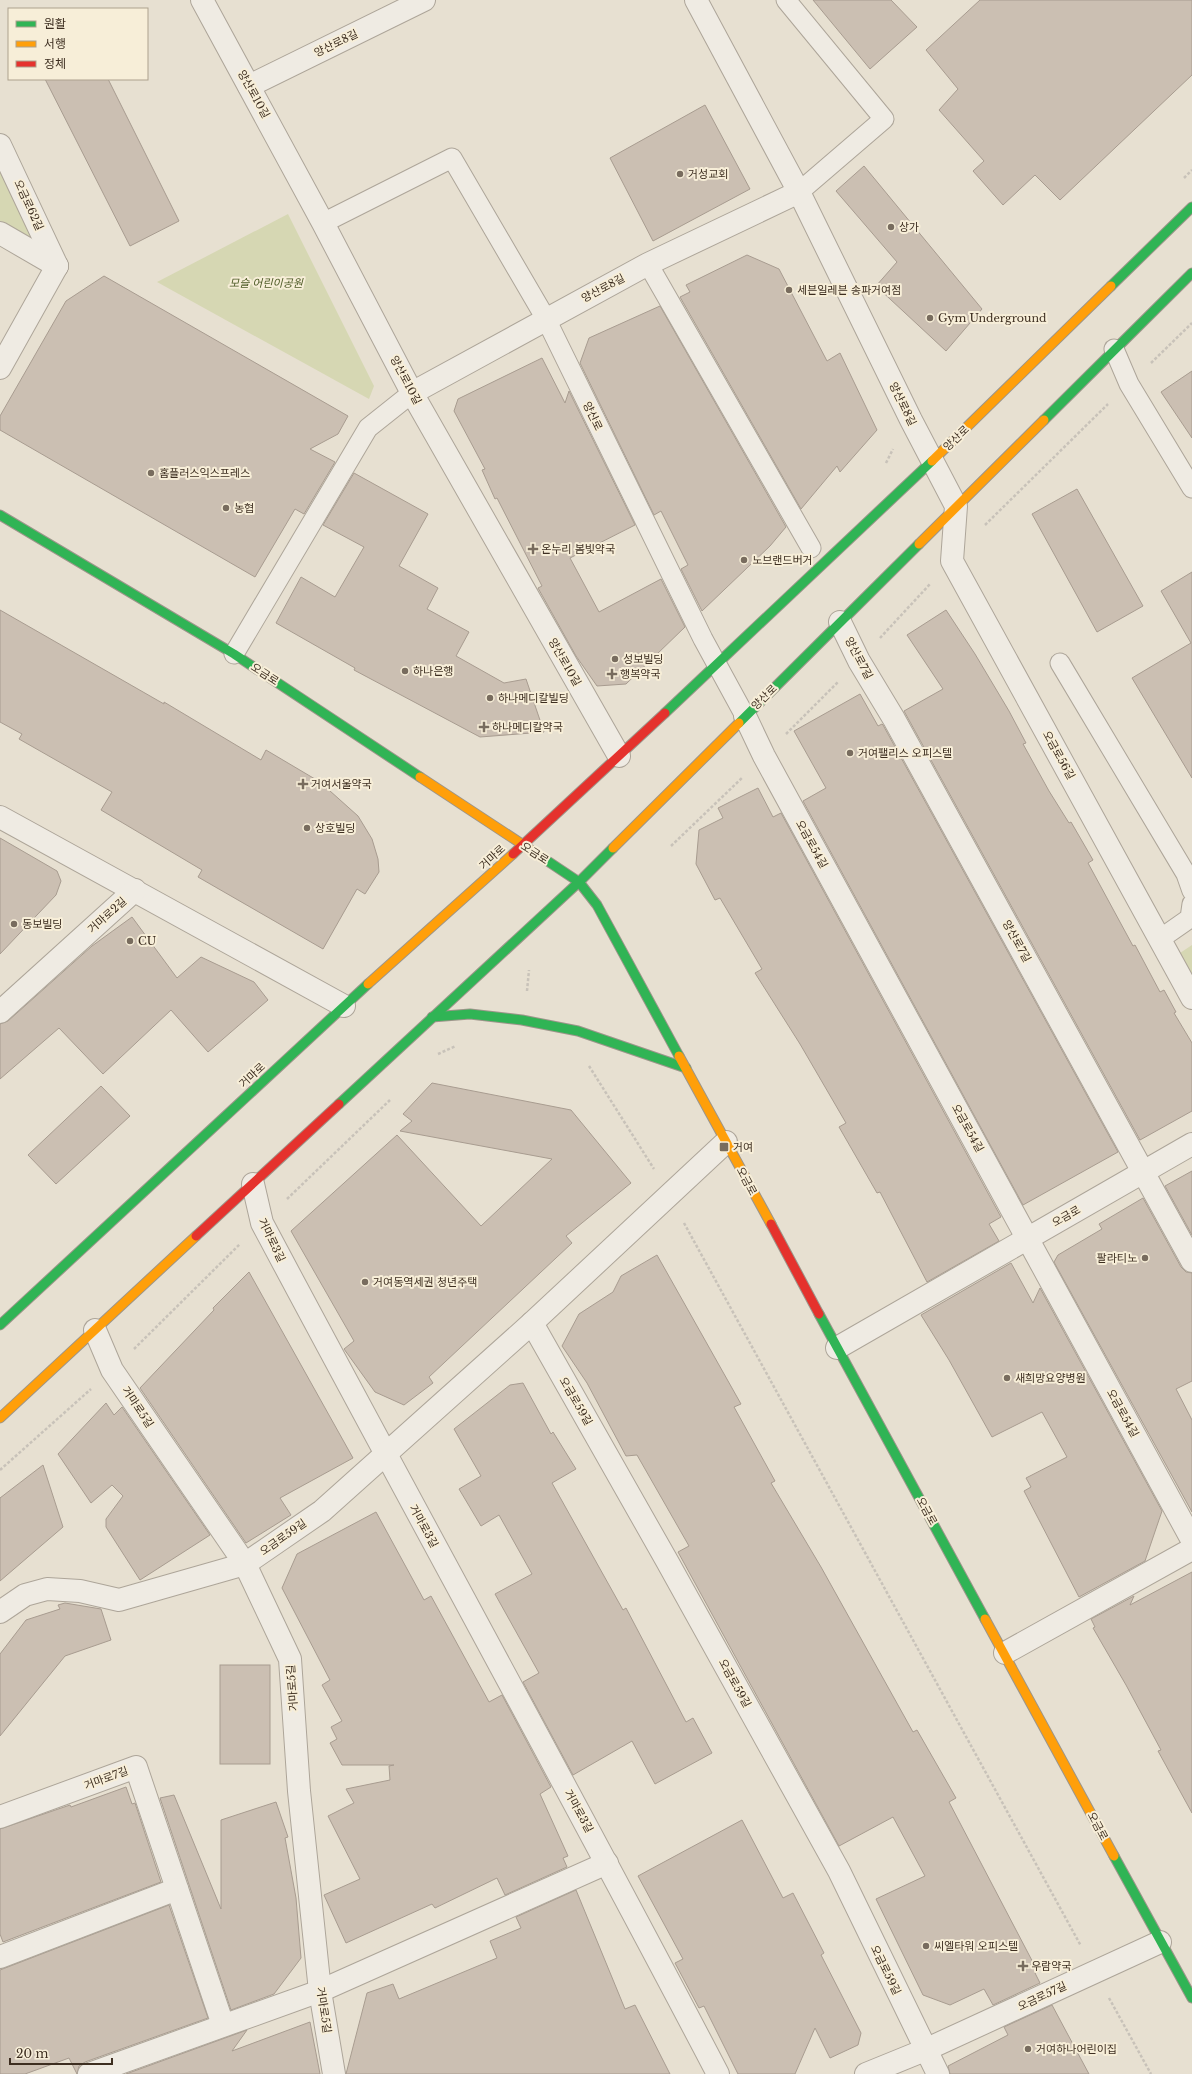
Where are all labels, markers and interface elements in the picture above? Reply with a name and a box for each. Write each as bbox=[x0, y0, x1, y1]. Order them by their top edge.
legend bbox=[8, 8, 148, 80]
text: 원활 bbox=[44, 16, 66, 31]
street label: 양산로8길 bbox=[312, 26, 360, 60]
text: 서행 bbox=[44, 36, 66, 51]
text: 정체 bbox=[44, 56, 66, 71]
street label: 양산로10길 bbox=[235, 67, 273, 121]
place label: 거성교회 bbox=[688, 167, 728, 181]
marker: 거성교회 bbox=[675, 169, 685, 179]
street label: 오금로62길 bbox=[11, 177, 47, 233]
place label: 상가 bbox=[899, 220, 919, 234]
marker: 상가 bbox=[886, 222, 896, 232]
street label: 양산로8길 bbox=[579, 271, 627, 305]
park label: 모슬 어린이공원 bbox=[229, 276, 304, 290]
place label: 세븐일레븐 송파거여점 bbox=[797, 283, 901, 297]
marker: 세븐일레븐 송파거여점 bbox=[784, 285, 794, 295]
place label: Gym Underground bbox=[938, 311, 1047, 325]
marker: Gym Underground bbox=[925, 313, 935, 323]
street label: 양산로10길 bbox=[387, 353, 425, 407]
street label: 양산로8길 bbox=[886, 380, 920, 428]
street label: 양산로 bbox=[580, 399, 606, 433]
street label: 양산로 bbox=[940, 422, 972, 454]
place label: 홈플러스익스프레스 bbox=[159, 466, 250, 480]
marker: 홈플러스익스프레스 bbox=[146, 468, 156, 478]
place label: 농협 bbox=[234, 501, 254, 515]
marker: 농협 bbox=[221, 503, 231, 513]
place label: 온누리 봄빛약국 bbox=[541, 542, 615, 556]
marker: 온누리 봄빛약국 bbox=[528, 544, 538, 554]
place label: 노브랜드버거 bbox=[752, 553, 813, 567]
marker: 노브랜드버거 bbox=[739, 555, 749, 565]
street label: 양산로7길 bbox=[842, 634, 876, 682]
street label: 양산로10길 bbox=[546, 635, 584, 689]
place label: 성보빌딩 bbox=[623, 652, 663, 666]
marker: 성보빌딩 bbox=[610, 654, 620, 664]
street label: 오금로 bbox=[248, 660, 282, 688]
place label: 하나은행 bbox=[413, 664, 453, 678]
marker: 하나은행 bbox=[400, 666, 410, 676]
place label: 행복약국 bbox=[620, 667, 660, 681]
marker: 행복약국 bbox=[607, 669, 617, 679]
street label: 양산로 bbox=[748, 681, 780, 713]
place label: 하나메디칼빌딩 bbox=[498, 691, 569, 705]
marker: 하나메디칼빌딩 bbox=[485, 693, 495, 703]
place label: 하나메디칼약국 bbox=[492, 720, 563, 734]
marker: 하나메디칼약국 bbox=[479, 722, 489, 732]
street label: 오금로56길 bbox=[1040, 728, 1078, 782]
place label: 거여팰리스 오피스텔 bbox=[858, 746, 952, 760]
marker: 거여팰리스 오피스텔 bbox=[845, 748, 855, 758]
place label: 거여서울약국 bbox=[311, 777, 372, 791]
marker: 거여서울약국 bbox=[298, 779, 308, 789]
street label: 오금로54길 bbox=[793, 817, 831, 871]
place label: 상호빌딩 bbox=[315, 821, 355, 835]
marker: 상호빌딩 bbox=[302, 823, 312, 833]
street label: 오금로 bbox=[518, 839, 552, 867]
street label: 거마로 bbox=[476, 842, 508, 872]
street label: 거마로2길 bbox=[85, 894, 129, 936]
place label: 동보빌딩 bbox=[22, 917, 62, 931]
street label: 양산로7길 bbox=[1000, 917, 1034, 965]
marker: 동보빌딩 bbox=[9, 919, 19, 929]
place label: CU bbox=[138, 934, 157, 948]
marker: CU bbox=[125, 936, 135, 946]
street label: 거마로 bbox=[236, 1060, 268, 1090]
street label: 오금로54길 bbox=[949, 1101, 987, 1155]
place label: 거여 bbox=[733, 1140, 753, 1154]
marker: 거여 bbox=[718, 1141, 730, 1153]
street label: 오금로 bbox=[734, 1164, 760, 1198]
street label: 오금로 bbox=[1049, 1202, 1083, 1230]
street label: 거마로3길 bbox=[255, 1216, 289, 1264]
place label: 팔라티노 bbox=[1097, 1251, 1137, 1265]
marker: 팔라티노 bbox=[1140, 1253, 1150, 1263]
place label: 거여동역세권 청년주택 bbox=[373, 1275, 477, 1289]
marker: 거여동역세권 청년주택 bbox=[360, 1277, 370, 1287]
place label: 새희망요양병원 bbox=[1015, 1371, 1086, 1385]
marker: 새희망요양병원 bbox=[1002, 1373, 1012, 1383]
street label: 오금로59길 bbox=[556, 1374, 596, 1428]
street label: 거마로5길 bbox=[119, 1384, 157, 1430]
street label: 오금로54길 bbox=[1104, 1386, 1142, 1440]
street label: 오금로 bbox=[914, 1494, 940, 1528]
street label: 거마로3길 bbox=[406, 1502, 442, 1550]
street label: 오금로59길 bbox=[257, 1516, 309, 1558]
street label: 오금로59길 bbox=[716, 1656, 754, 1710]
street label: 거마로5길 bbox=[283, 1664, 301, 1712]
street label: 거마로7길 bbox=[82, 1764, 130, 1792]
street label: 거마로3길 bbox=[561, 1787, 597, 1835]
street label: 오금로 bbox=[1085, 1809, 1111, 1843]
place label: 씨엘타워 오피스텔 bbox=[934, 1939, 1018, 1953]
marker: 씨엘타워 오피스텔 bbox=[921, 1941, 931, 1951]
street label: 오금로59길 bbox=[868, 1943, 904, 1997]
place label: 우람약국 bbox=[1031, 1959, 1071, 1973]
marker: 우람약국 bbox=[1018, 1961, 1028, 1971]
street label: 오금로57길 bbox=[1015, 1979, 1069, 2013]
street label: 거마로5길 bbox=[313, 1986, 335, 2034]
scale bar bbox=[10, 2040, 112, 2066]
place label: 거여하나어린이집 bbox=[1036, 2042, 1117, 2056]
marker: 거여하나어린이집 bbox=[1023, 2044, 1033, 2054]
text: 20 m bbox=[16, 2046, 48, 2061]

